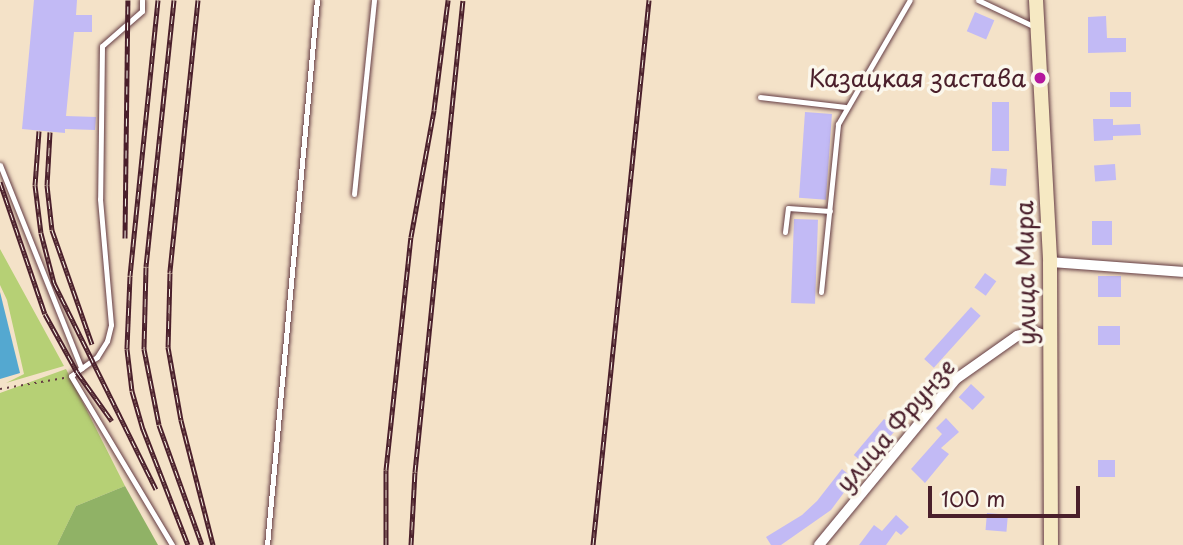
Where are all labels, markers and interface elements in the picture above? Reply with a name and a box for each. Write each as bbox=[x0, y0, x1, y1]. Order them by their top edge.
place label: Казацкая застава bbox=[808, 64, 1026, 92]
marker: Казацкая застава bbox=[1032, 70, 1048, 86]
street label: улица Мира bbox=[1009, 200, 1041, 346]
street label: улица Фрунзе bbox=[829, 352, 961, 498]
scale bar bbox=[931, 472, 1083, 516]
text: 100 m bbox=[941, 482, 1005, 514]

